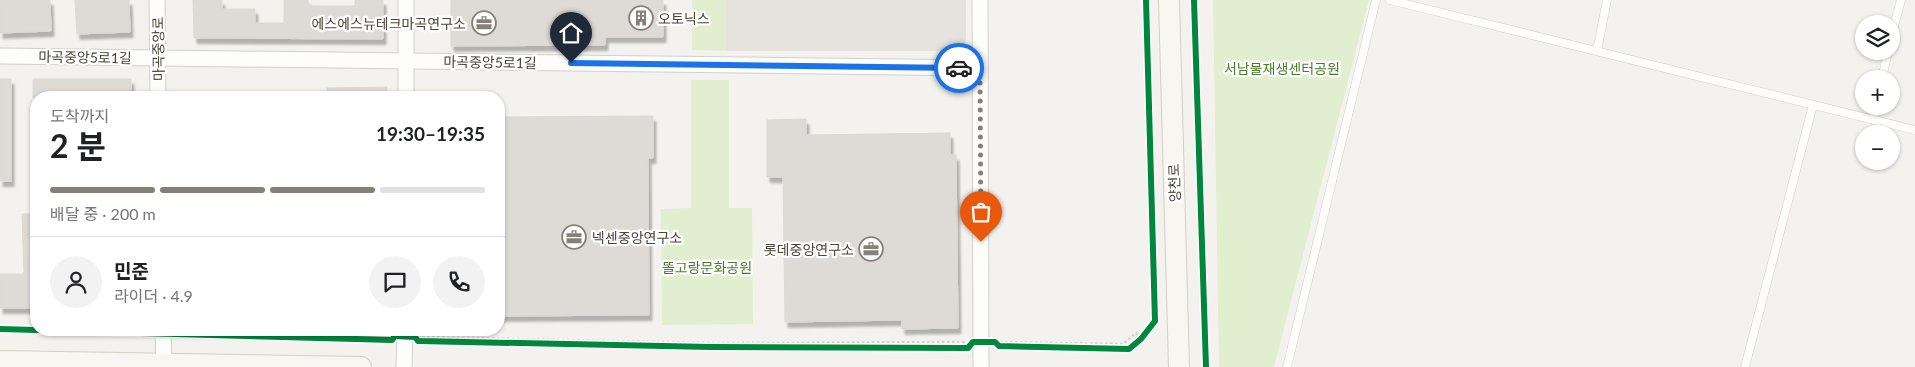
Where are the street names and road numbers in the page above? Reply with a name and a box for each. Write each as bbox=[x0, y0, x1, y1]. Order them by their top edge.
street label: 마곡중앙로 bbox=[149, 17, 167, 81]
street label: 마곡중앙5로1길 bbox=[38, 48, 132, 66]
street label: 마곡중앙5로1길 bbox=[443, 53, 537, 71]
street label: 양천로 bbox=[1165, 163, 1183, 203]

